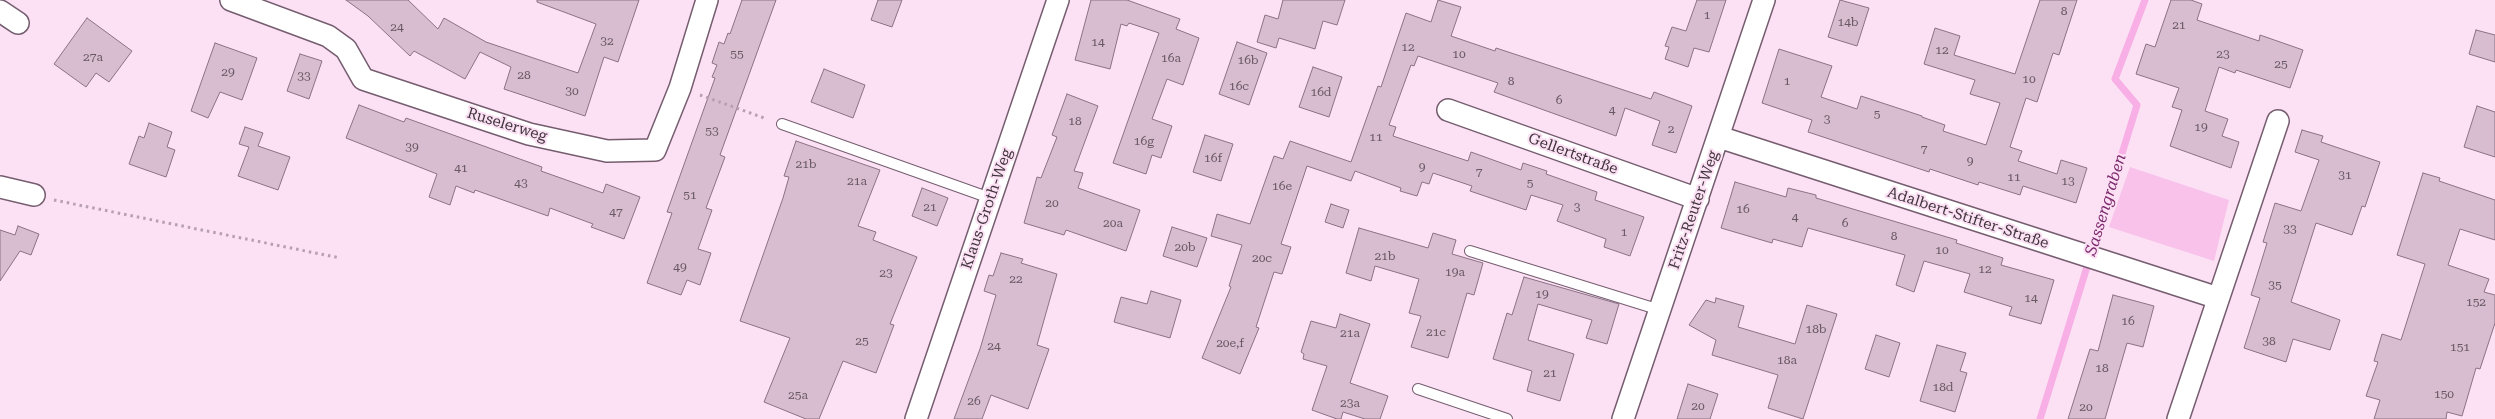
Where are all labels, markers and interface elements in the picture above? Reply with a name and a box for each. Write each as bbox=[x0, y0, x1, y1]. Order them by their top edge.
house number: 8 bbox=[2061, 4, 2067, 18]
house number: 1 bbox=[1704, 8, 1710, 22]
house number: 14b bbox=[1837, 15, 1859, 29]
house number: 21 bbox=[2172, 18, 2186, 32]
house number: 24 bbox=[390, 20, 404, 34]
house number: 32 bbox=[600, 34, 614, 48]
house number: 14 bbox=[1091, 35, 1105, 49]
house number: 12 bbox=[1401, 40, 1415, 54]
house number: 12 bbox=[1935, 43, 1949, 57]
house number: 55 bbox=[730, 47, 744, 61]
house number: 10 bbox=[1452, 47, 1466, 61]
house number: 23 bbox=[2216, 47, 2230, 61]
house number: 27a bbox=[83, 50, 103, 64]
house number: 16a bbox=[1161, 51, 1181, 65]
house number: 16b bbox=[1237, 53, 1259, 67]
house number: 25 bbox=[2274, 57, 2288, 71]
house number: 29 bbox=[221, 65, 235, 79]
house number: 28 bbox=[517, 68, 531, 82]
house number: 33 bbox=[297, 69, 311, 83]
house number: 10 bbox=[2022, 72, 2036, 86]
house number: 8 bbox=[1508, 74, 1514, 88]
house number: 1 bbox=[1784, 74, 1790, 88]
house number: 16c bbox=[1229, 79, 1249, 93]
house number: 30 bbox=[565, 84, 579, 98]
house number: 16d bbox=[1310, 85, 1332, 99]
house number: 6 bbox=[1556, 93, 1562, 107]
house number: 4 bbox=[1609, 103, 1615, 117]
street label: Ruselerweg bbox=[465, 104, 549, 146]
house number: 5 bbox=[1874, 107, 1880, 121]
house number: 3 bbox=[1824, 112, 1830, 126]
house number: 18 bbox=[1068, 114, 1082, 128]
house number: 19 bbox=[2194, 120, 2208, 134]
house number: 2 bbox=[1668, 122, 1674, 136]
house number: 53 bbox=[705, 124, 719, 138]
street label: Gellertstraße bbox=[1526, 129, 1620, 179]
house number: 11 bbox=[1369, 130, 1383, 144]
house number: 16g bbox=[1134, 134, 1154, 148]
house number: 39 bbox=[405, 140, 419, 154]
house number: 7 bbox=[1921, 142, 1927, 156]
street label: Klaus-Groth-Weg bbox=[958, 146, 1016, 272]
street label: Fritz-Reuter-Weg bbox=[1665, 148, 1723, 272]
house number: 16f bbox=[1204, 151, 1222, 165]
water label: Sassengraben bbox=[2081, 152, 2131, 258]
house number: 9 bbox=[1967, 154, 1973, 168]
house number: 21b bbox=[795, 157, 817, 171]
house number: 9 bbox=[1419, 160, 1425, 174]
house number: 41 bbox=[454, 161, 468, 175]
house number: 7 bbox=[1476, 165, 1482, 179]
house number: 31 bbox=[2338, 168, 2352, 182]
house number: 11 bbox=[2007, 170, 2021, 184]
house number: 21a bbox=[847, 174, 867, 188]
house number: 13 bbox=[2061, 174, 2075, 188]
house number: 43 bbox=[514, 176, 528, 190]
house number: 5 bbox=[1527, 176, 1533, 190]
house number: 16e bbox=[1272, 179, 1292, 193]
street label: Adalbert-Stifter-Straße bbox=[1885, 183, 2051, 253]
house number: 51 bbox=[683, 188, 697, 202]
house number: 20 bbox=[1045, 196, 1059, 210]
house number: 21 bbox=[923, 200, 937, 214]
house number: 3 bbox=[1574, 200, 1580, 214]
house number: 16 bbox=[1736, 202, 1750, 216]
house number: 47 bbox=[609, 205, 623, 219]
house number: 4 bbox=[1792, 210, 1798, 224]
house number: 20a bbox=[1103, 216, 1123, 230]
house number: 6 bbox=[1842, 216, 1848, 230]
house number: 33 bbox=[2283, 222, 2297, 236]
house number: 1 bbox=[1621, 225, 1627, 239]
house number: 8 bbox=[1891, 229, 1897, 243]
house number: 20b bbox=[1174, 240, 1196, 254]
house number: 10 bbox=[1935, 243, 1949, 257]
house number: 21b bbox=[1374, 249, 1396, 263]
house number: 20c bbox=[1252, 251, 1272, 265]
house number: 49 bbox=[673, 260, 687, 274]
house number: 12 bbox=[1978, 262, 1992, 276]
house number: 19a bbox=[1445, 265, 1465, 279]
house number: 23 bbox=[879, 266, 893, 280]
house number: 22 bbox=[1009, 272, 1023, 286]
house number: 35 bbox=[2268, 278, 2282, 292]
house number: 19 bbox=[1535, 287, 1549, 301]
house number: 14 bbox=[2024, 291, 2038, 305]
house number: 152 bbox=[2466, 295, 2486, 309]
house number: 16 bbox=[2121, 314, 2135, 328]
house number: 18b bbox=[1805, 322, 1827, 336]
house number: 21c bbox=[1426, 325, 1446, 339]
house number: 21a bbox=[1340, 326, 1360, 340]
house number: 25 bbox=[855, 334, 869, 348]
house number: 38 bbox=[2262, 334, 2276, 348]
house number: 20e,f bbox=[1216, 336, 1244, 350]
house number: 24 bbox=[987, 339, 1001, 353]
house number: 151 bbox=[2450, 340, 2470, 354]
house number: 18a bbox=[1777, 353, 1797, 367]
house number: 18 bbox=[2095, 361, 2109, 375]
house number: 21 bbox=[1543, 366, 1557, 380]
house number: 18d bbox=[1932, 380, 1954, 394]
house number: 150 bbox=[2434, 387, 2454, 401]
house number: 25a bbox=[788, 388, 808, 402]
house number: 26 bbox=[967, 394, 981, 408]
house number: 23a bbox=[1340, 396, 1360, 410]
house number: 20 bbox=[1691, 399, 1705, 413]
house number: 20 bbox=[2079, 400, 2093, 414]

